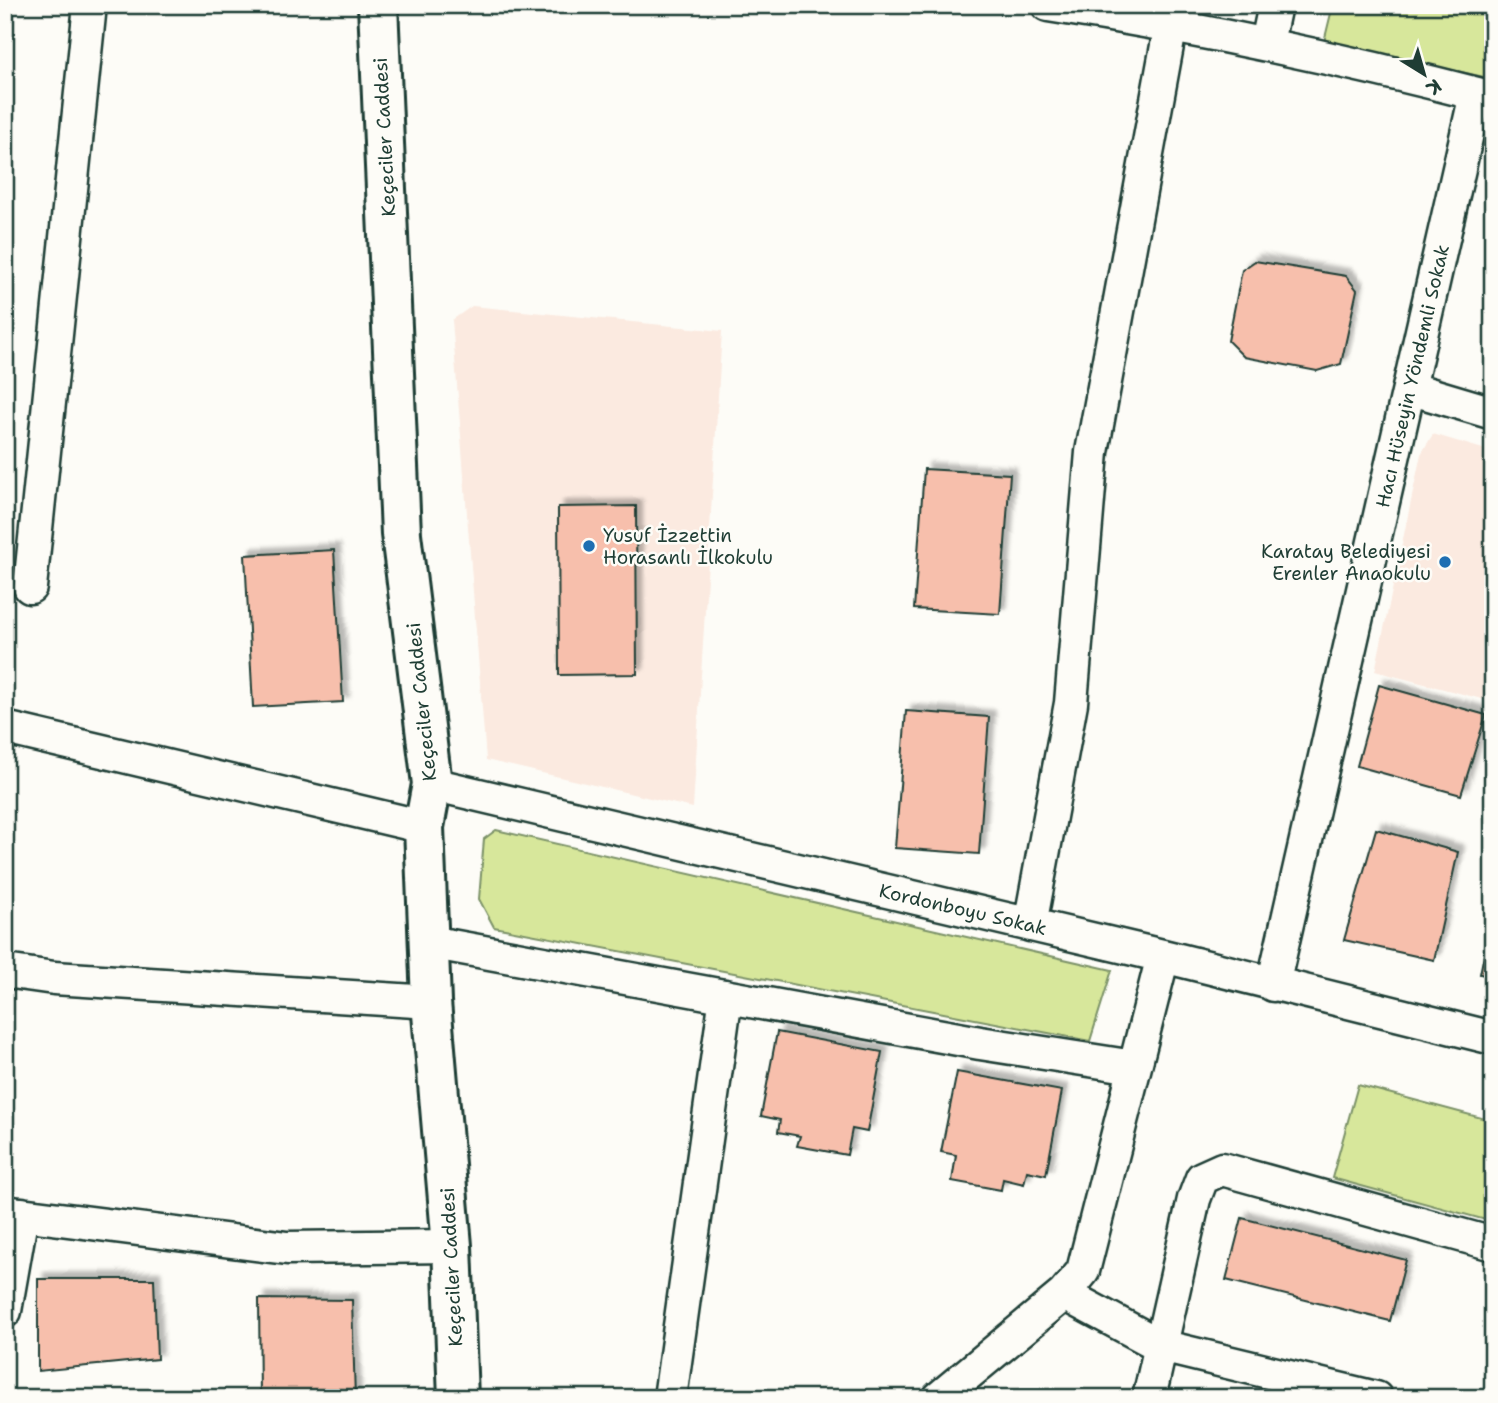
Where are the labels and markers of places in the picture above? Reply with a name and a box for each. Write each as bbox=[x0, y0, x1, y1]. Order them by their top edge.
place label: Yusuf İzzettin Horasanlı İlkokulu bbox=[603, 523, 773, 570]
marker: Yusuf İzzettin Horasanlı İlkokulu bbox=[581, 538, 597, 554]
place label: Karatay Belediyesi Erenler Anaokulu bbox=[1261, 539, 1431, 586]
marker: Karatay Belediyesi Erenler Anaokulu bbox=[1437, 554, 1453, 570]

